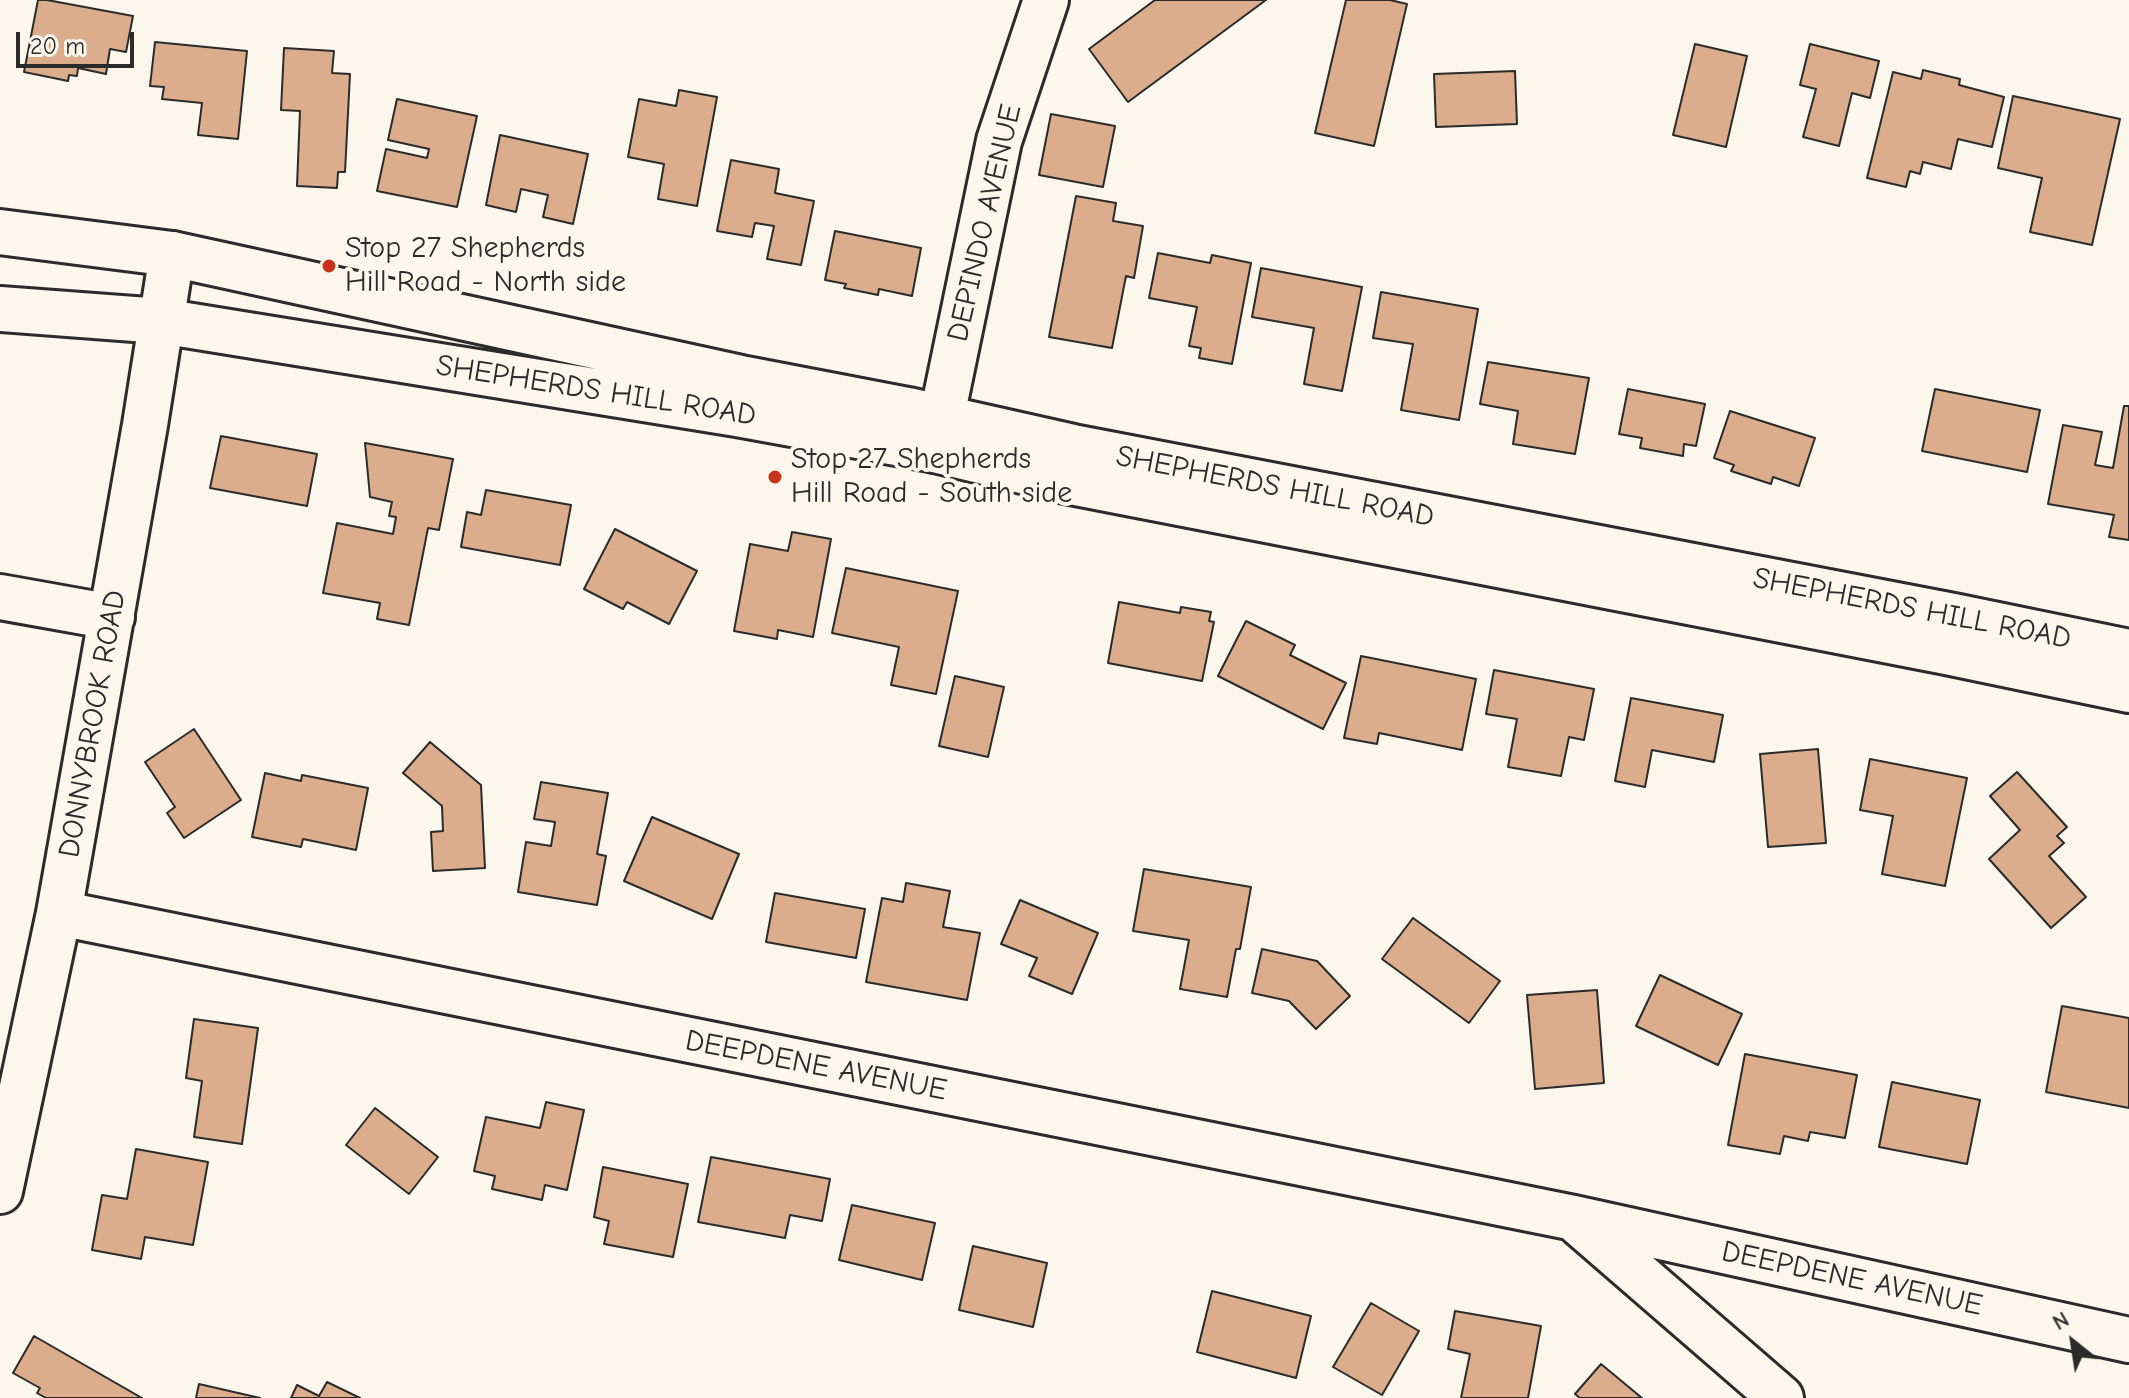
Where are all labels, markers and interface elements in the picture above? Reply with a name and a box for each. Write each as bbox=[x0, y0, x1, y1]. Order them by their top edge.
scale bar bbox=[20, 16, 138, 66]
text: 20 m bbox=[30, 32, 85, 60]
street label: DEPINDO AVENUE bbox=[940, 101, 1030, 345]
place label: Stop 27 Shepherds Hill Road - North side bbox=[345, 231, 626, 302]
marker: Stop 27 Shepherds Hill Road - North side bbox=[320, 257, 338, 275]
street label: SHEPHERDS HILL ROAD bbox=[434, 348, 758, 434]
street label: SHEPHERDS HILL ROAD bbox=[1113, 438, 1437, 536]
place label: Stop 27 Shepherds Hill Road - South side bbox=[791, 442, 1072, 512]
marker: Stop 27 Shepherds Hill Road - South side bbox=[766, 468, 784, 486]
street label: SHEPHERDS HILL ROAD bbox=[1750, 560, 2074, 658]
street label: DONNYBROOK ROAD bbox=[52, 588, 134, 860]
street label: DEEPDENE AVENUE bbox=[682, 1023, 950, 1109]
street label: DEEPDENE AVENUE bbox=[1718, 1234, 1986, 1324]
north arrow bbox=[2033, 1302, 2113, 1382]
text: N bbox=[2048, 1306, 2074, 1336]

